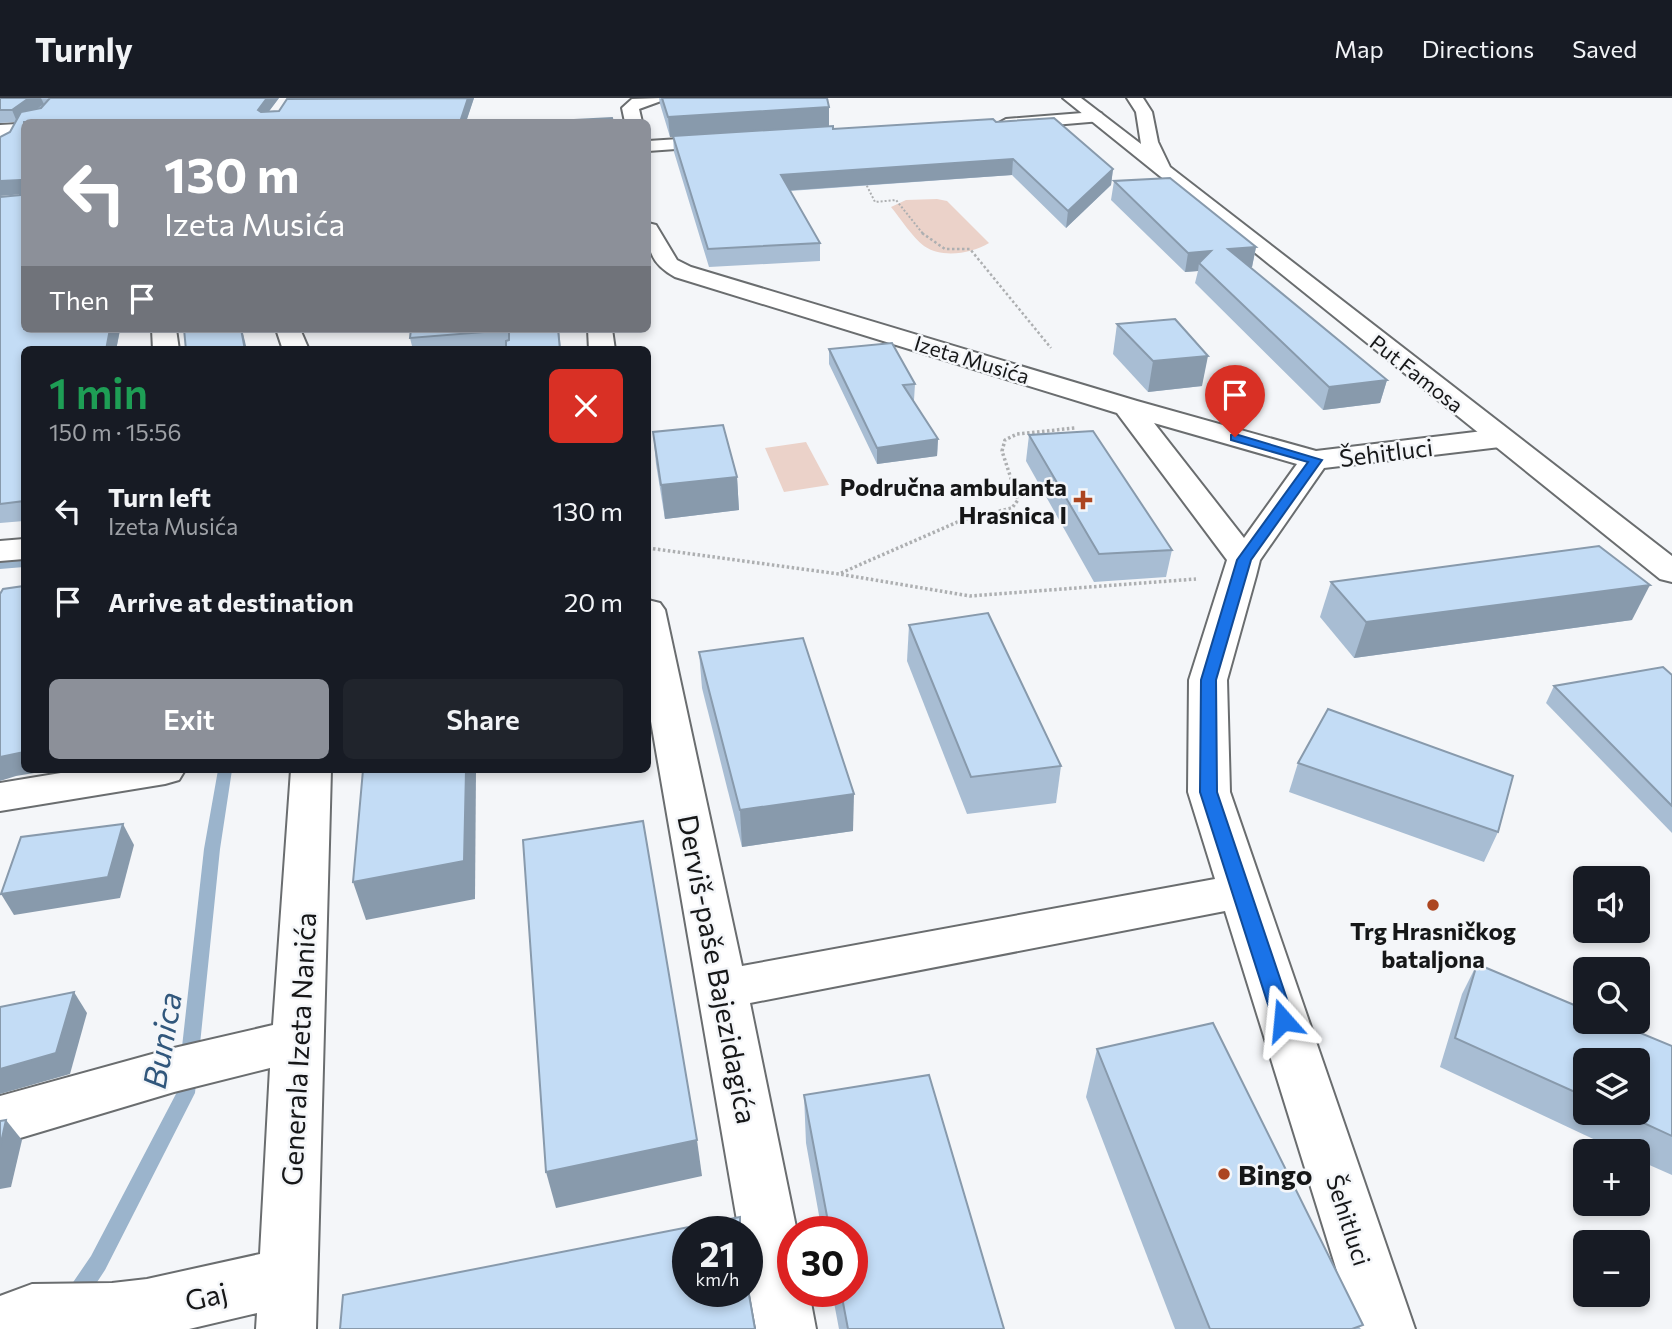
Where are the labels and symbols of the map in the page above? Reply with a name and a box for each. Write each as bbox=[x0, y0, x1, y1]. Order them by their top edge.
street label: Put Famosa bbox=[1365, 329, 1469, 417]
street label: Izeta Musića bbox=[911, 330, 1033, 388]
pin bbox=[1205, 365, 1265, 437]
street label: Šehitluci bbox=[1338, 432, 1434, 472]
place label: Područna ambulanta Hrasnica I bbox=[840, 472, 1067, 529]
marker: Područna ambulanta Hrasnica I bbox=[1073, 490, 1093, 510]
street label: Derviš-paše Bajezidagića bbox=[671, 812, 765, 1126]
marker: Trg Hrasničkog bataljona bbox=[1425, 897, 1441, 913]
street label: Generala Izeta Nanića bbox=[274, 911, 322, 1187]
place label: Trg Hrasničkog bataljona bbox=[1350, 916, 1516, 973]
position arrow bbox=[1246, 983, 1320, 1057]
water label: Bunica bbox=[133, 988, 189, 1092]
place label: Bingo bbox=[1238, 1157, 1312, 1191]
marker: Bingo bbox=[1216, 1166, 1232, 1182]
street label: Šehitluci bbox=[1321, 1171, 1377, 1269]
speed limit sign: 30 bbox=[777, 1216, 868, 1307]
street label: Gaj bbox=[182, 1275, 230, 1317]

